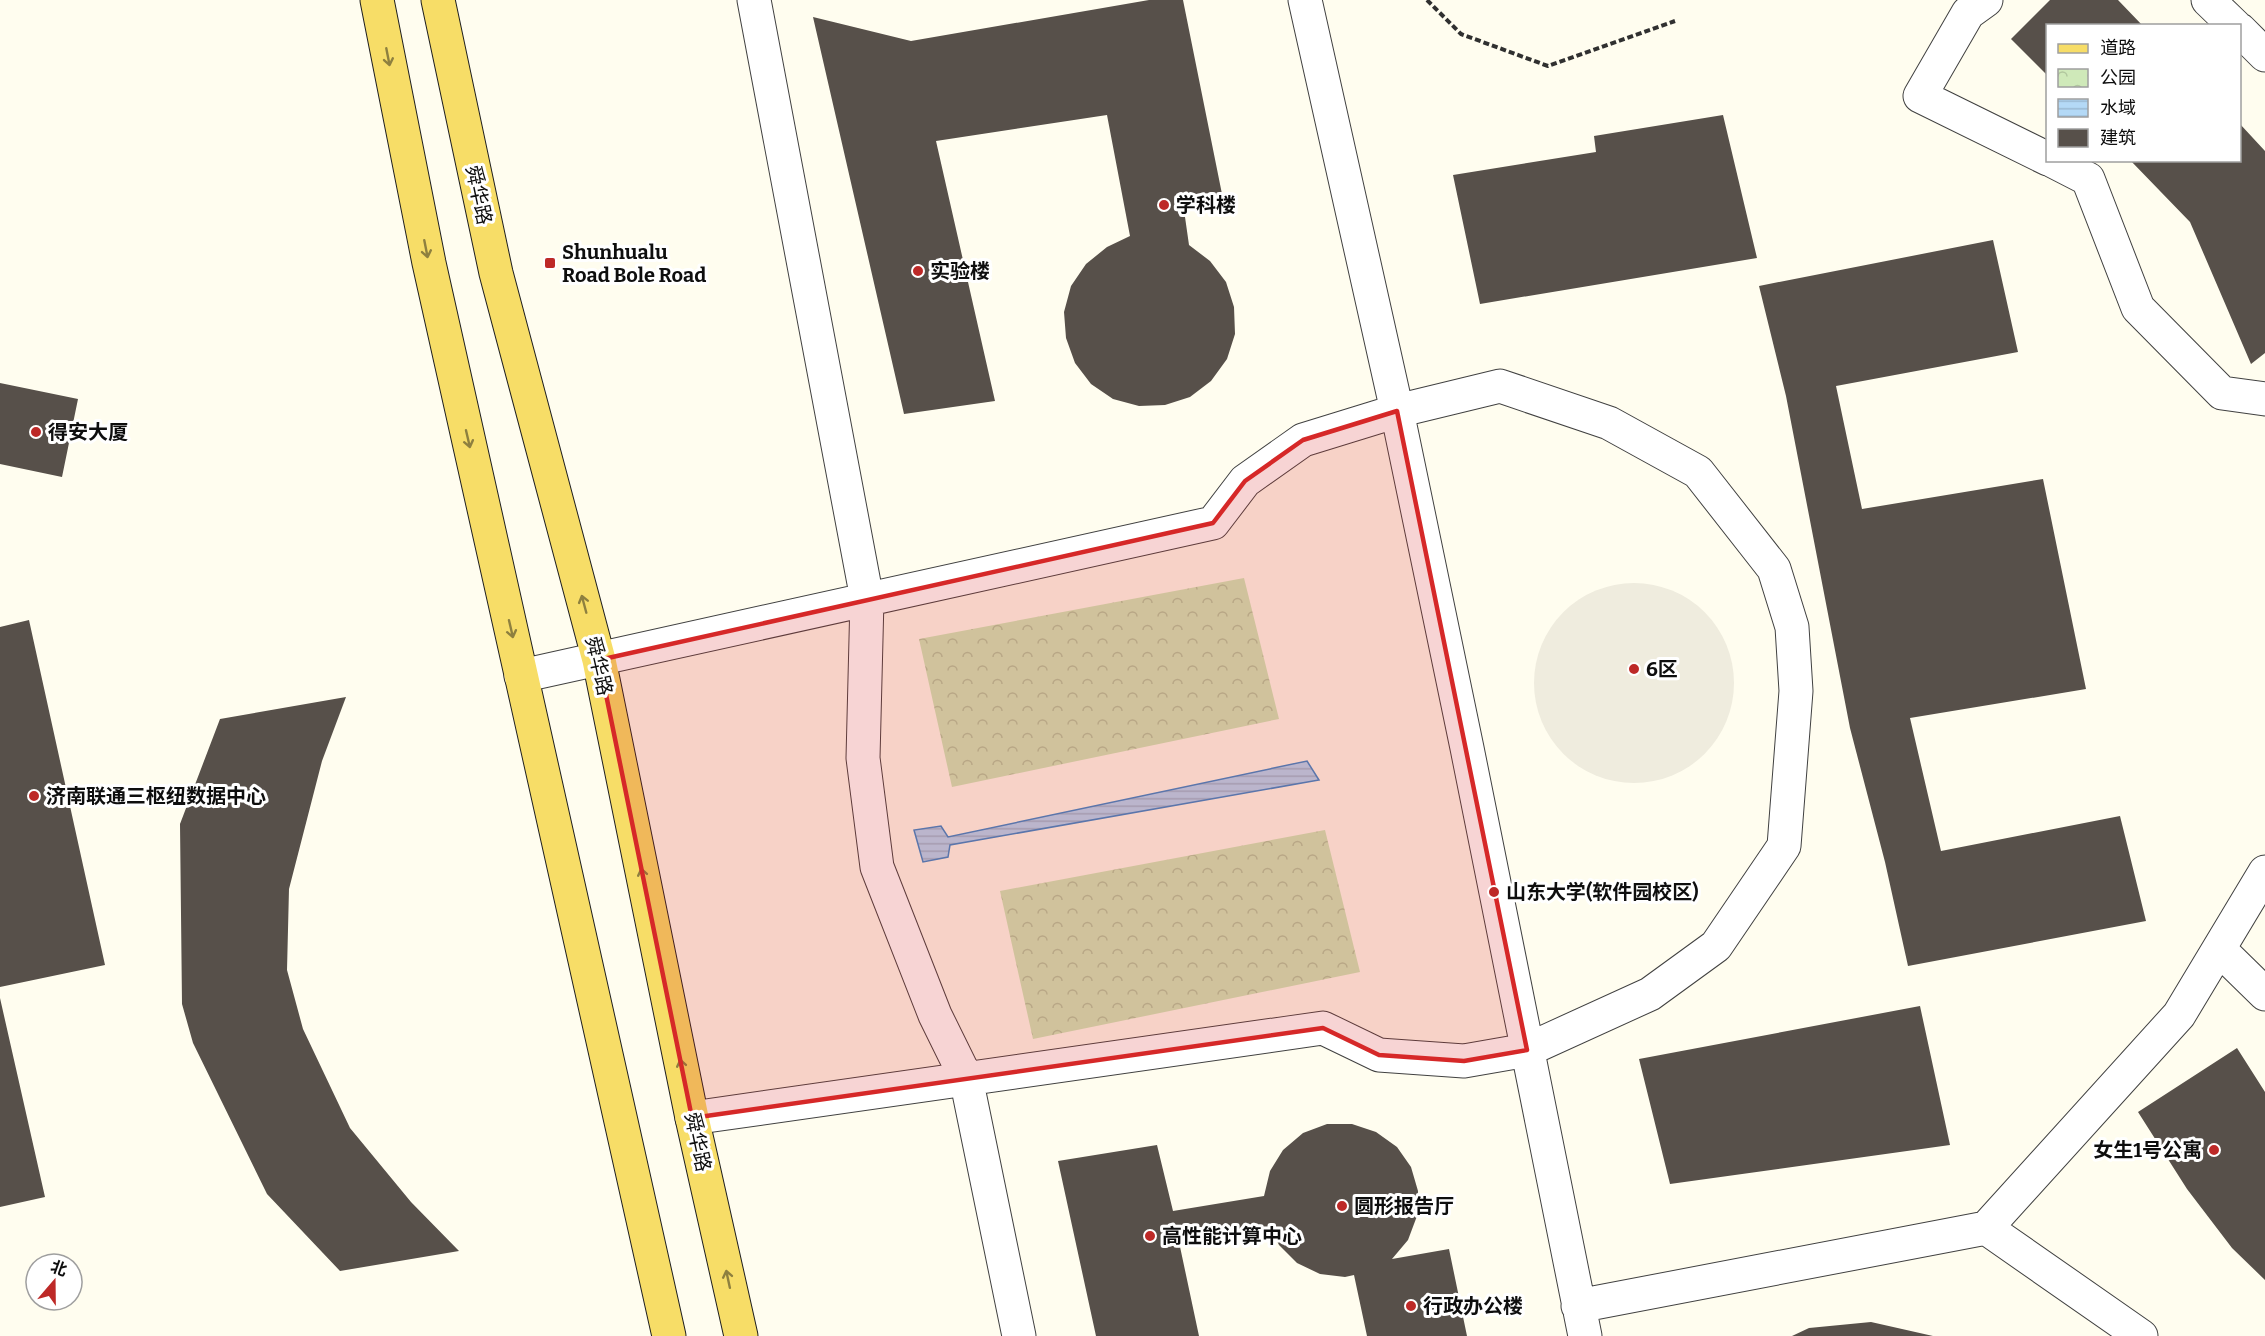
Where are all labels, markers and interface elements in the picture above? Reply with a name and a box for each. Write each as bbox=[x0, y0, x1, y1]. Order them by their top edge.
legend bbox=[2046, 24, 2241, 162]
text: 道路 bbox=[2100, 37, 2136, 59]
one-way arrow bbox=[383, 47, 394, 67]
text: 公园 bbox=[2100, 67, 2136, 89]
text: 水域 bbox=[2100, 97, 2136, 119]
text: 建筑 bbox=[2100, 127, 2136, 149]
street label: 舜华路 bbox=[461, 163, 497, 227]
place label: 学科楼 bbox=[1176, 193, 1236, 217]
marker: 学科楼 bbox=[1157, 198, 1171, 212]
one-way arrow bbox=[421, 238, 432, 258]
place label: Shunhualu Road Bole Road bbox=[562, 240, 706, 287]
marker: Shunhualu Road Bole Road bbox=[543, 256, 557, 270]
place label: 实验楼 bbox=[930, 259, 990, 283]
marker: 实验楼 bbox=[911, 264, 925, 278]
place label: 得安大厦 bbox=[48, 420, 128, 444]
marker: 得安大厦 bbox=[29, 425, 43, 439]
one-way arrow bbox=[463, 429, 474, 448]
one-way arrow bbox=[577, 595, 589, 614]
one-way arrow bbox=[506, 619, 517, 639]
street label: 舜华路 bbox=[581, 634, 617, 698]
place label: 6区 bbox=[1646, 657, 1678, 681]
marker: 6区 bbox=[1627, 662, 1641, 676]
place label: 济南联通三枢纽数据中心 bbox=[46, 784, 266, 808]
marker: 济南联通三枢纽数据中心 bbox=[27, 789, 41, 803]
one-way arrow bbox=[637, 867, 648, 887]
place label: 山东大学(软件园校区) bbox=[1506, 880, 1699, 904]
marker: 山东大学(软件园校区) bbox=[1487, 885, 1501, 899]
one-way arrow bbox=[676, 1059, 687, 1078]
street label: 舜华路 bbox=[680, 1110, 716, 1174]
place label: 女生1号公寓 bbox=[2093, 1138, 2202, 1162]
marker: 女生1号公寓 bbox=[2207, 1143, 2221, 1157]
place label: 圆形报告厅 bbox=[1354, 1194, 1454, 1218]
marker: 圆形报告厅 bbox=[1335, 1199, 1349, 1213]
place label: 高性能计算中心 bbox=[1162, 1224, 1302, 1248]
marker: 高性能计算中心 bbox=[1143, 1229, 1157, 1243]
north arrow bbox=[24, 1252, 84, 1312]
text: 北 bbox=[48, 1257, 70, 1280]
one-way arrow bbox=[722, 1270, 733, 1289]
place label: 行政办公楼 bbox=[1423, 1294, 1523, 1318]
marker: 行政办公楼 bbox=[1404, 1299, 1418, 1313]

